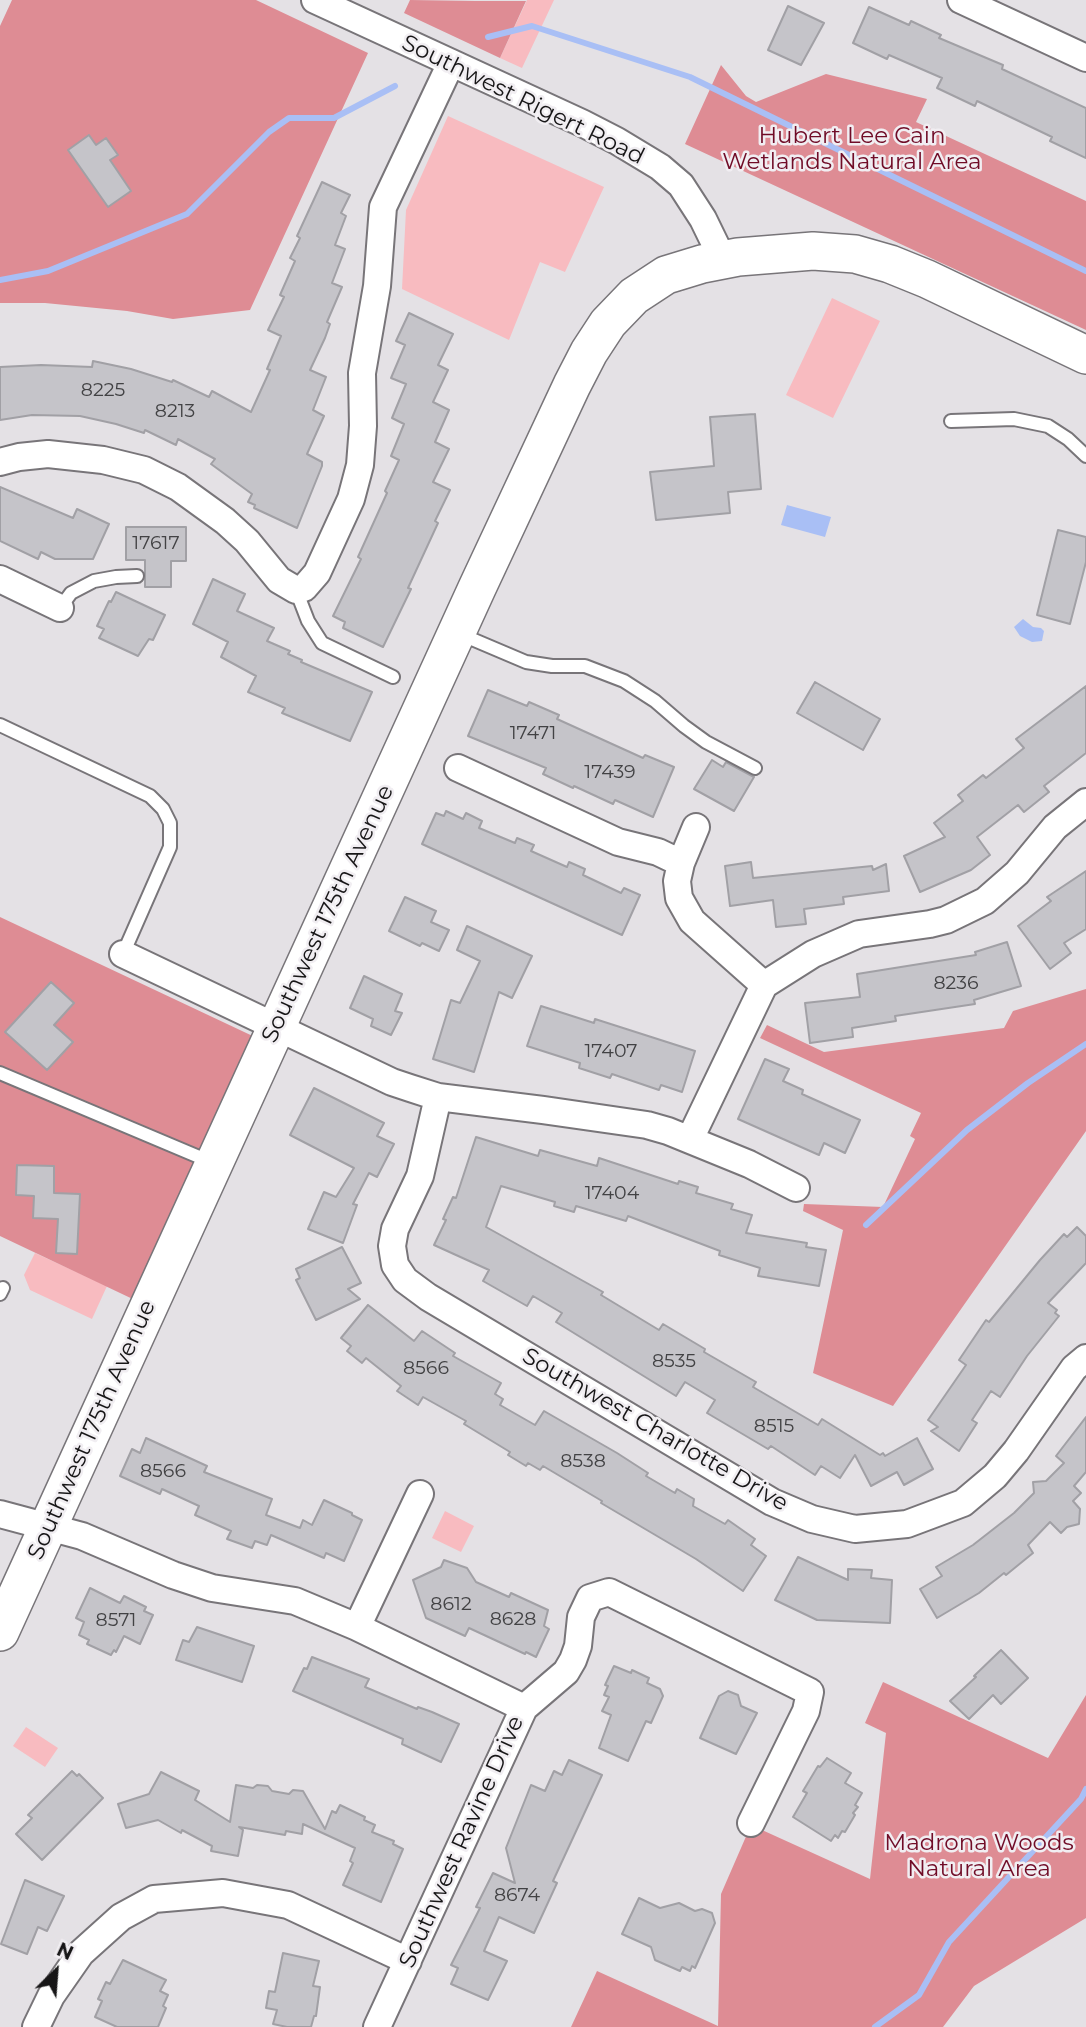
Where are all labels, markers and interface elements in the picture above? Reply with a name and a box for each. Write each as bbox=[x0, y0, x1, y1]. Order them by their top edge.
street label: Southwest Rigert Road bbox=[397, 29, 649, 171]
park label: Hubert Lee Cain Wetlands Natural Area bbox=[722, 122, 982, 176]
house number: 8225 bbox=[81, 379, 125, 401]
house number: 8213 bbox=[155, 400, 195, 422]
house number: 17617 bbox=[132, 532, 180, 554]
house number: 17471 bbox=[510, 722, 556, 744]
house number: 17439 bbox=[584, 761, 636, 783]
street label: Southwest 175th Avenue bbox=[256, 781, 400, 1047]
house number: 8236 bbox=[933, 972, 979, 994]
house number: 17407 bbox=[585, 1040, 637, 1062]
house number: 17404 bbox=[585, 1182, 639, 1204]
street label: Southwest 175th Avenue bbox=[22, 1296, 162, 1564]
street label: Southwest Charlotte Drive bbox=[517, 1343, 793, 1517]
house number: 8535 bbox=[652, 1350, 696, 1372]
house number: 8566 bbox=[403, 1357, 449, 1379]
house number: 8515 bbox=[754, 1415, 794, 1437]
house number: 8538 bbox=[560, 1450, 606, 1472]
house number: 8566 bbox=[140, 1460, 186, 1482]
house number: 8612 bbox=[430, 1593, 472, 1615]
house number: 8628 bbox=[490, 1608, 536, 1630]
house number: 8571 bbox=[96, 1609, 136, 1631]
street label: Southwest Ravine Drive bbox=[394, 1712, 530, 1972]
park label: Madrona Woods Natural Area bbox=[884, 1829, 1074, 1883]
house number: 8674 bbox=[494, 1884, 540, 1906]
north arrow bbox=[21, 1936, 91, 2006]
text: N bbox=[53, 1938, 77, 1965]

